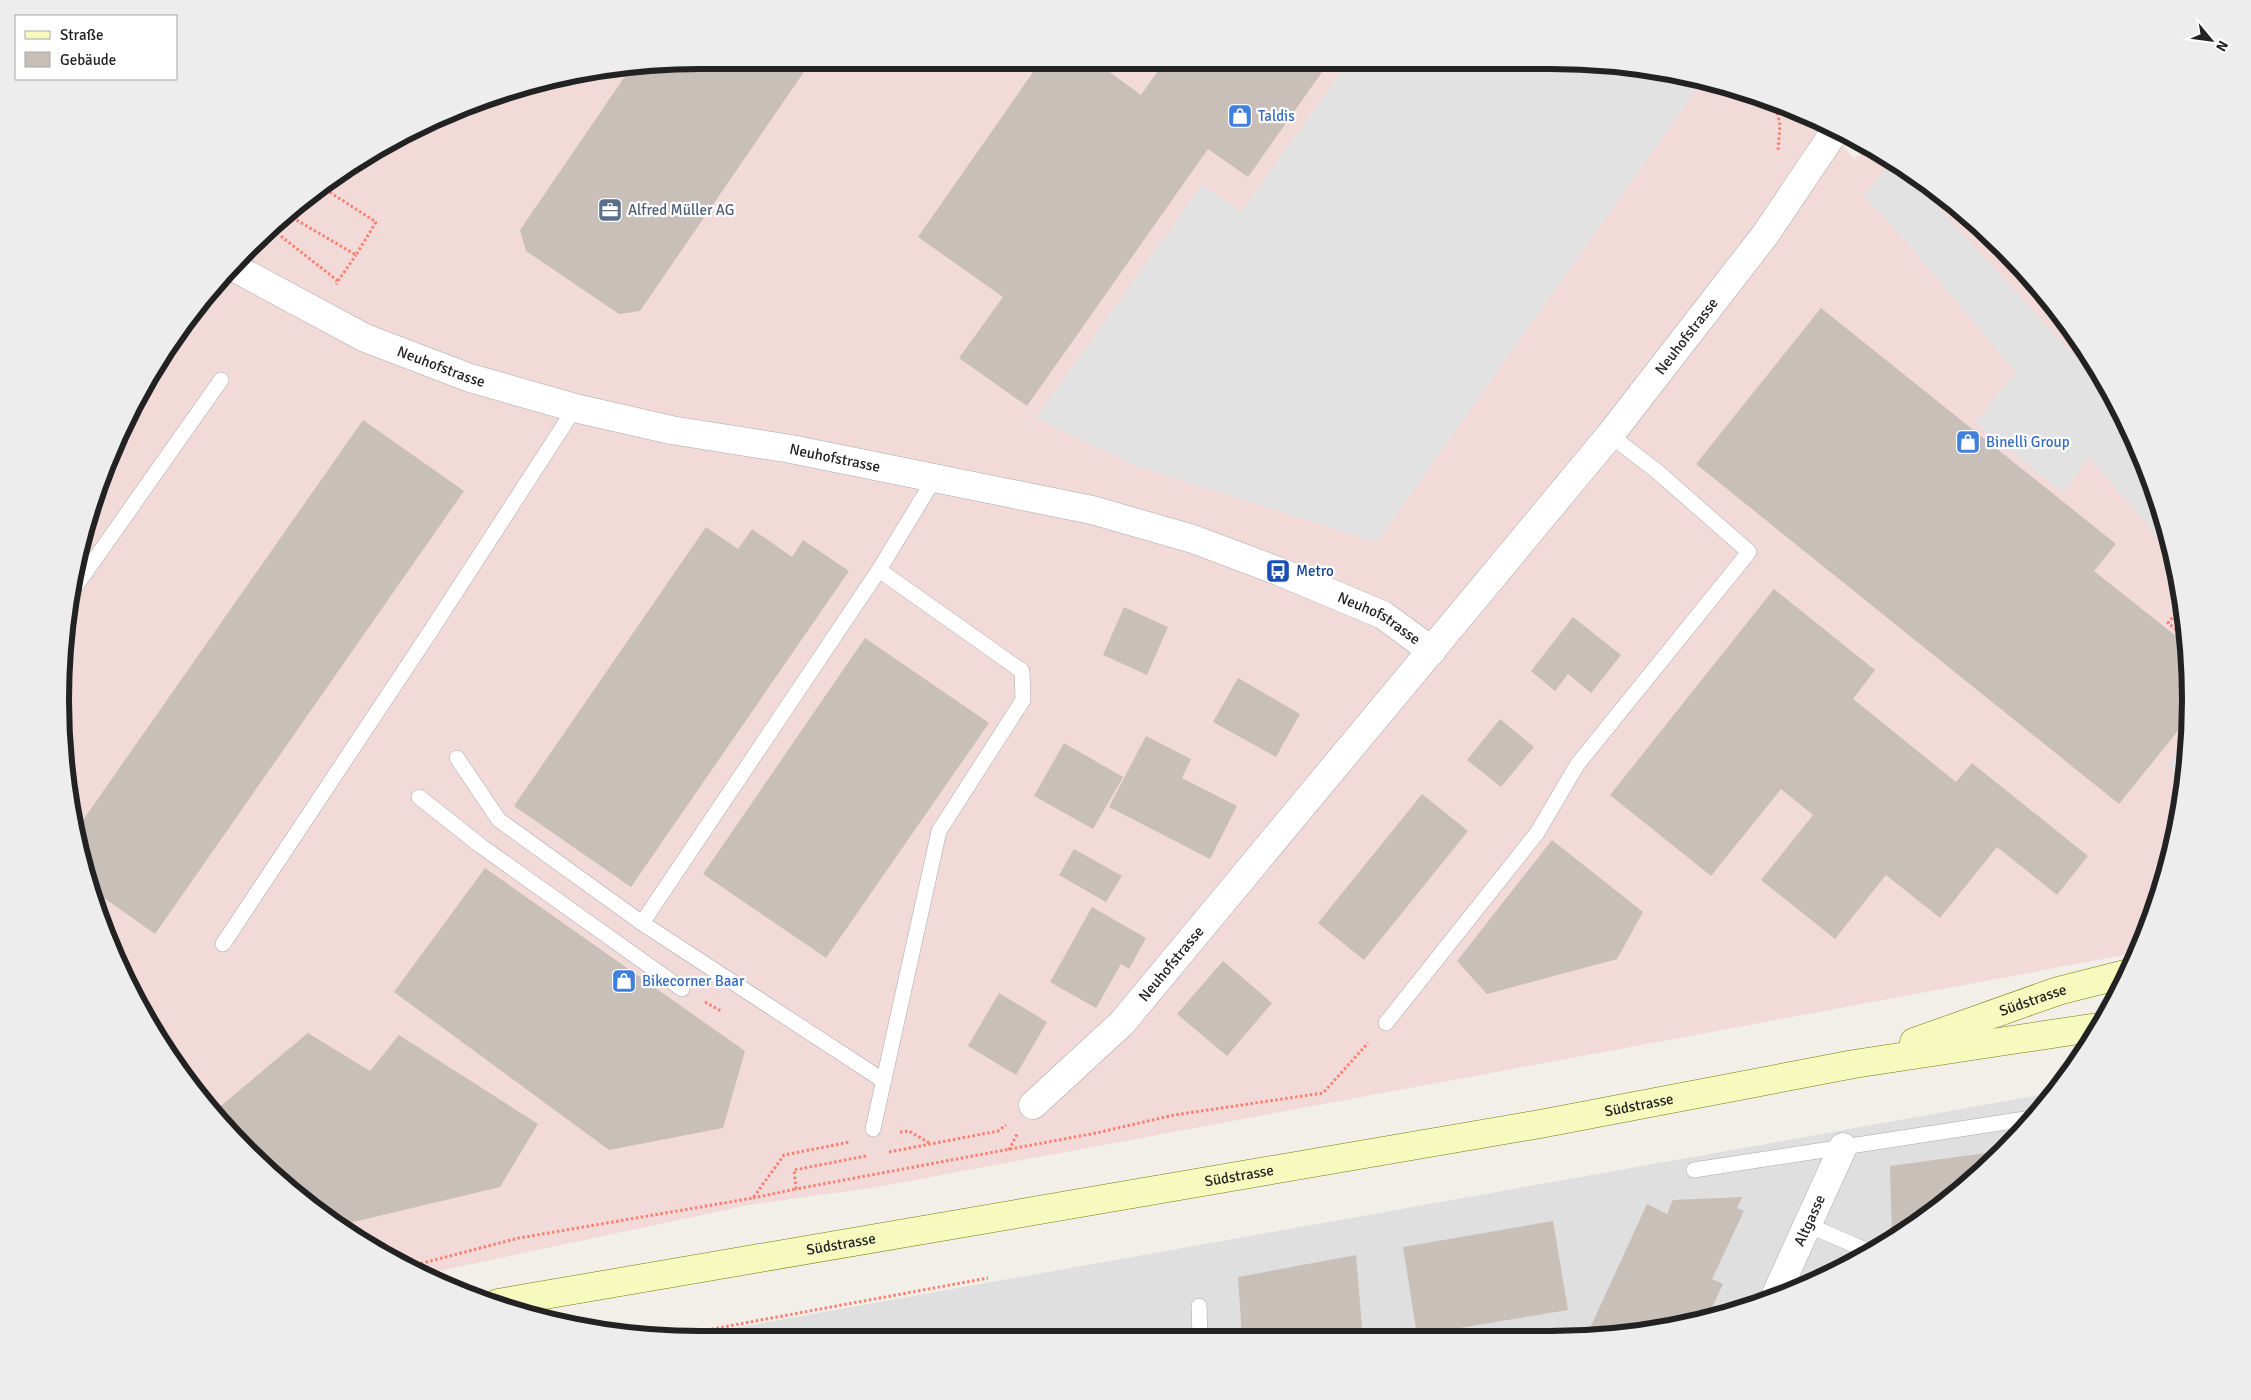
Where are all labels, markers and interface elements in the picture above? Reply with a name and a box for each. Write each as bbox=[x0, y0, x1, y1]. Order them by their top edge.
legend bbox=[15, 15, 178, 80]
north arrow bbox=[2186, 15, 2236, 65]
text: Straße bbox=[60, 26, 104, 44]
text: N bbox=[2212, 38, 2232, 54]
text: Gebäude bbox=[60, 51, 116, 69]
shop icon: Taldis bbox=[1227, 103, 1253, 129]
place label: Taldis bbox=[1258, 107, 1295, 125]
office icon: Alfred Müller AG bbox=[597, 197, 623, 223]
place label: Alfred Müller AG bbox=[628, 201, 734, 219]
street label: Neuhofstrasse bbox=[1651, 294, 1722, 378]
street label: Neuhofstrasse bbox=[395, 342, 487, 391]
shop icon: Binelli Group bbox=[1955, 429, 1981, 455]
place label: Binelli Group bbox=[1986, 433, 2070, 451]
street label: Neuhofstrasse bbox=[788, 440, 882, 476]
bus stop icon: Metro bbox=[1265, 558, 1291, 584]
place label: Metro bbox=[1296, 562, 1334, 580]
street label: Neuhofstrasse bbox=[1335, 588, 1424, 648]
street label: Neuhofstrasse bbox=[1135, 922, 1208, 1005]
shop icon: Bikecorner Baar bbox=[611, 968, 637, 994]
place label: Bikecorner Baar bbox=[642, 972, 745, 990]
street label: Südstrasse bbox=[1997, 980, 2068, 1020]
street label: Südstrasse bbox=[1603, 1090, 1675, 1121]
street label: Südstrasse bbox=[1203, 1161, 1275, 1190]
street label: Altgasse bbox=[1790, 1192, 1829, 1249]
street label: Südstrasse bbox=[805, 1229, 877, 1259]

